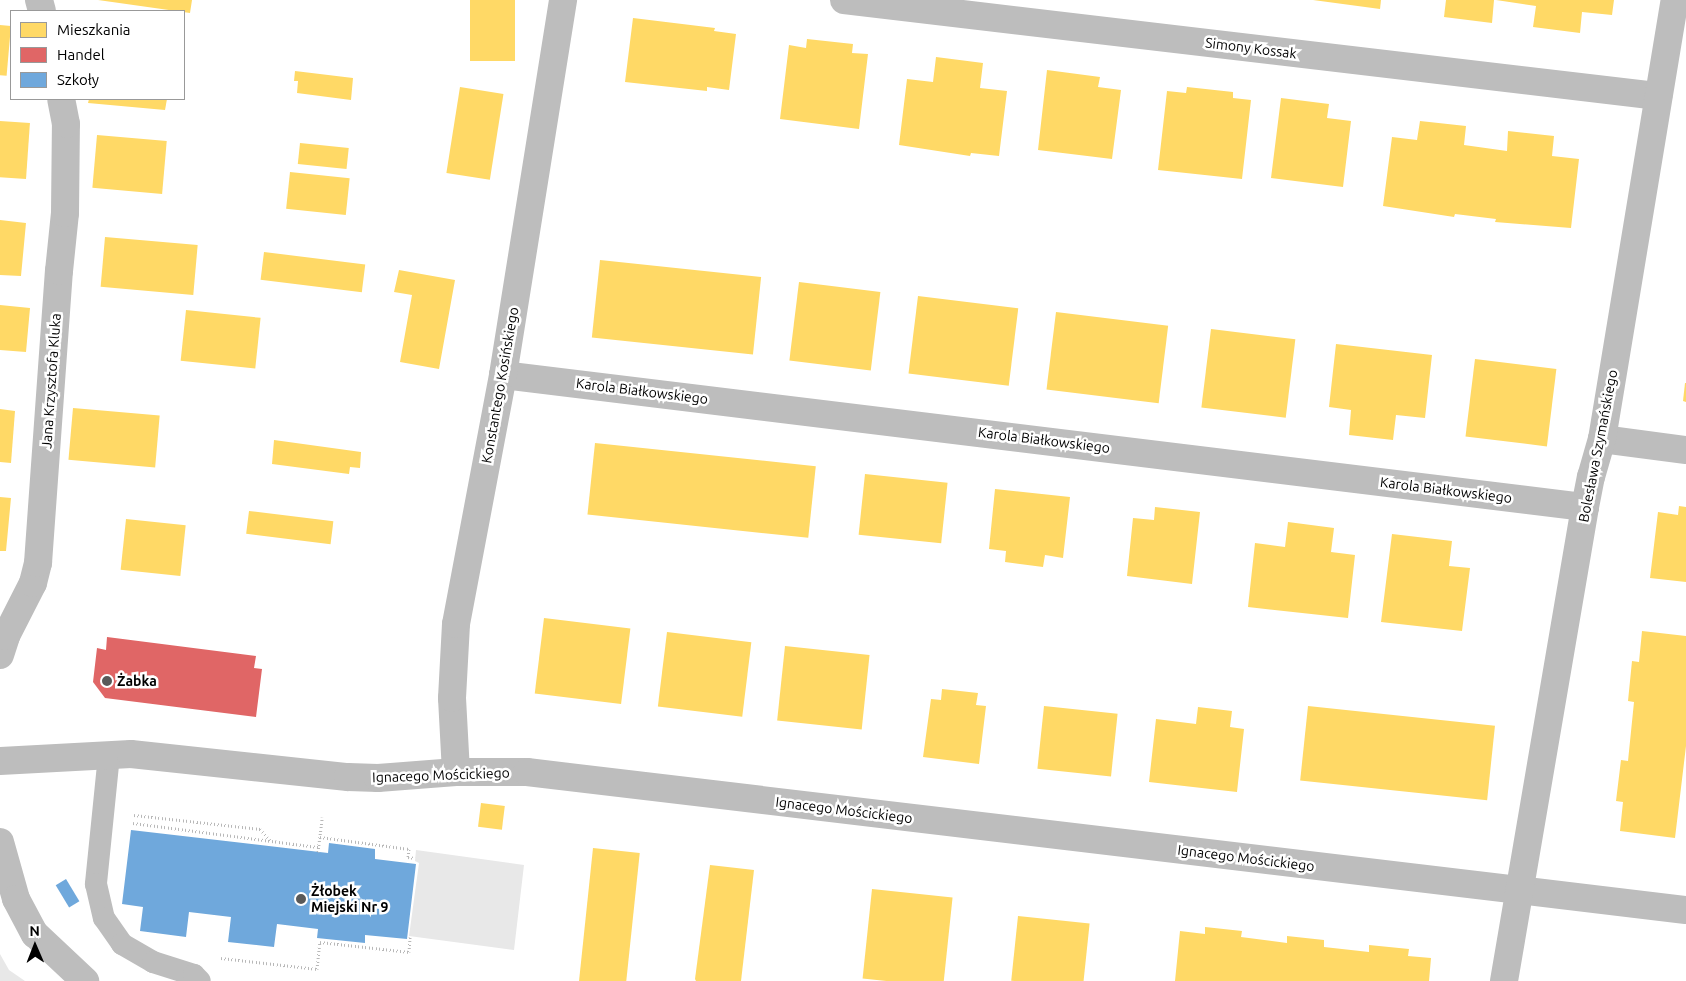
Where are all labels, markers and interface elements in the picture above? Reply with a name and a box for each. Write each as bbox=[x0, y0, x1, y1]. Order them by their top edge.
legend bbox=[10, 10, 185, 100]
text: Mieszkania bbox=[57, 21, 131, 38]
street label: Simony Kossak bbox=[1204, 34, 1298, 62]
text: Handel bbox=[57, 46, 105, 63]
text: Szkoły bbox=[57, 71, 99, 88]
street label: Konstantego Kosińskiego bbox=[478, 306, 522, 464]
street label: Jana Krzysztofa Kluka bbox=[38, 313, 64, 449]
street label: Bolesława Szymańskiego bbox=[1575, 368, 1621, 524]
street label: Karola Białkowskiego bbox=[575, 375, 709, 407]
street label: Karola Białkowskiego bbox=[977, 424, 1111, 456]
street label: Karola Białkowskiego bbox=[1379, 474, 1513, 506]
place label: Żabka bbox=[117, 673, 157, 689]
marker: Żabka bbox=[101, 675, 113, 687]
street label: Ignacego Mościckiego bbox=[372, 764, 510, 786]
street label: Ignacego Mościckiego bbox=[775, 793, 913, 827]
street label: Ignacego Mościckiego bbox=[1177, 841, 1315, 875]
place label: Żłobek Miejski Nr 9 bbox=[311, 883, 388, 916]
marker: Żłobek Miejski Nr 9 bbox=[295, 893, 307, 905]
north arrow bbox=[10, 921, 60, 971]
text: N bbox=[29, 923, 40, 939]

